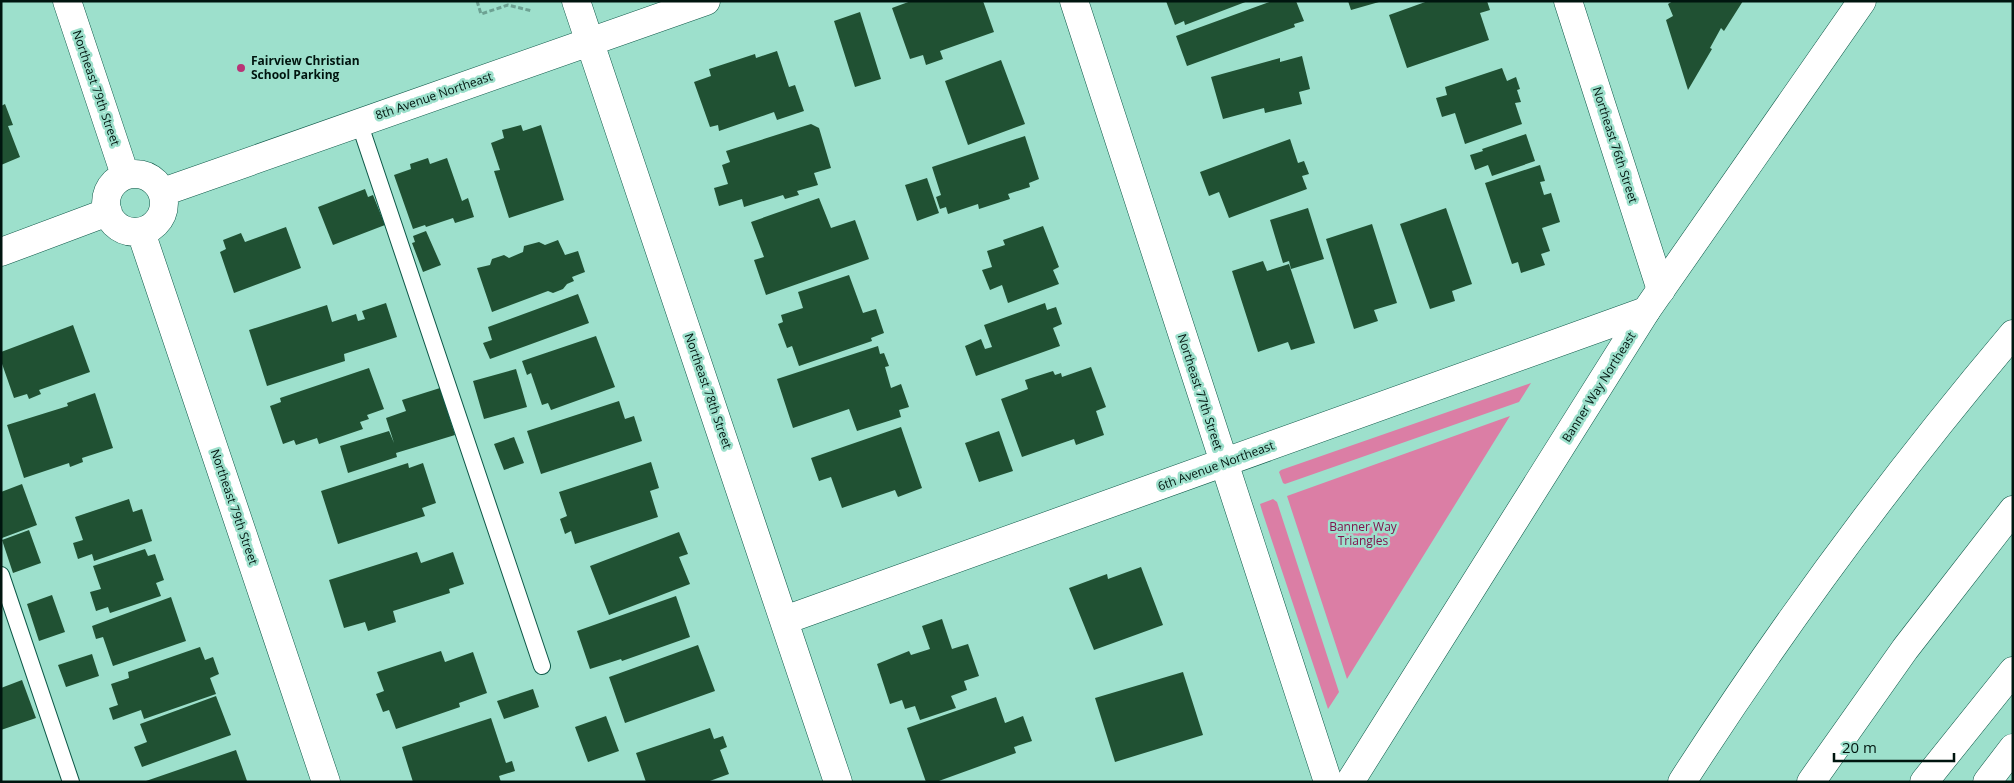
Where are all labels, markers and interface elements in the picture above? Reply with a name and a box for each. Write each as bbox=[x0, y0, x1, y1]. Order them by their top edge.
street label: Northeast 79th Street bbox=[69, 28, 124, 148]
place label: Fairview Christian School Parking bbox=[251, 52, 360, 83]
marker: Fairview Christian School Parking bbox=[235, 62, 247, 74]
street label: 8th Avenue Northeast bbox=[373, 68, 495, 124]
street label: Northeast 76th Street bbox=[1589, 85, 1642, 205]
street label: Banner Way Northeast bbox=[1558, 328, 1639, 445]
street label: Northeast 78th Street bbox=[681, 331, 736, 451]
street label: Northeast 77th Street bbox=[1174, 332, 1227, 452]
street label: 6th Avenue Northeast bbox=[1155, 437, 1276, 495]
street label: Northeast 79th Street bbox=[207, 447, 262, 567]
park label: Banner Way Triangles bbox=[1329, 518, 1398, 549]
scale bar bbox=[1834, 730, 1954, 762]
text: 20 m bbox=[1842, 737, 1877, 757]

